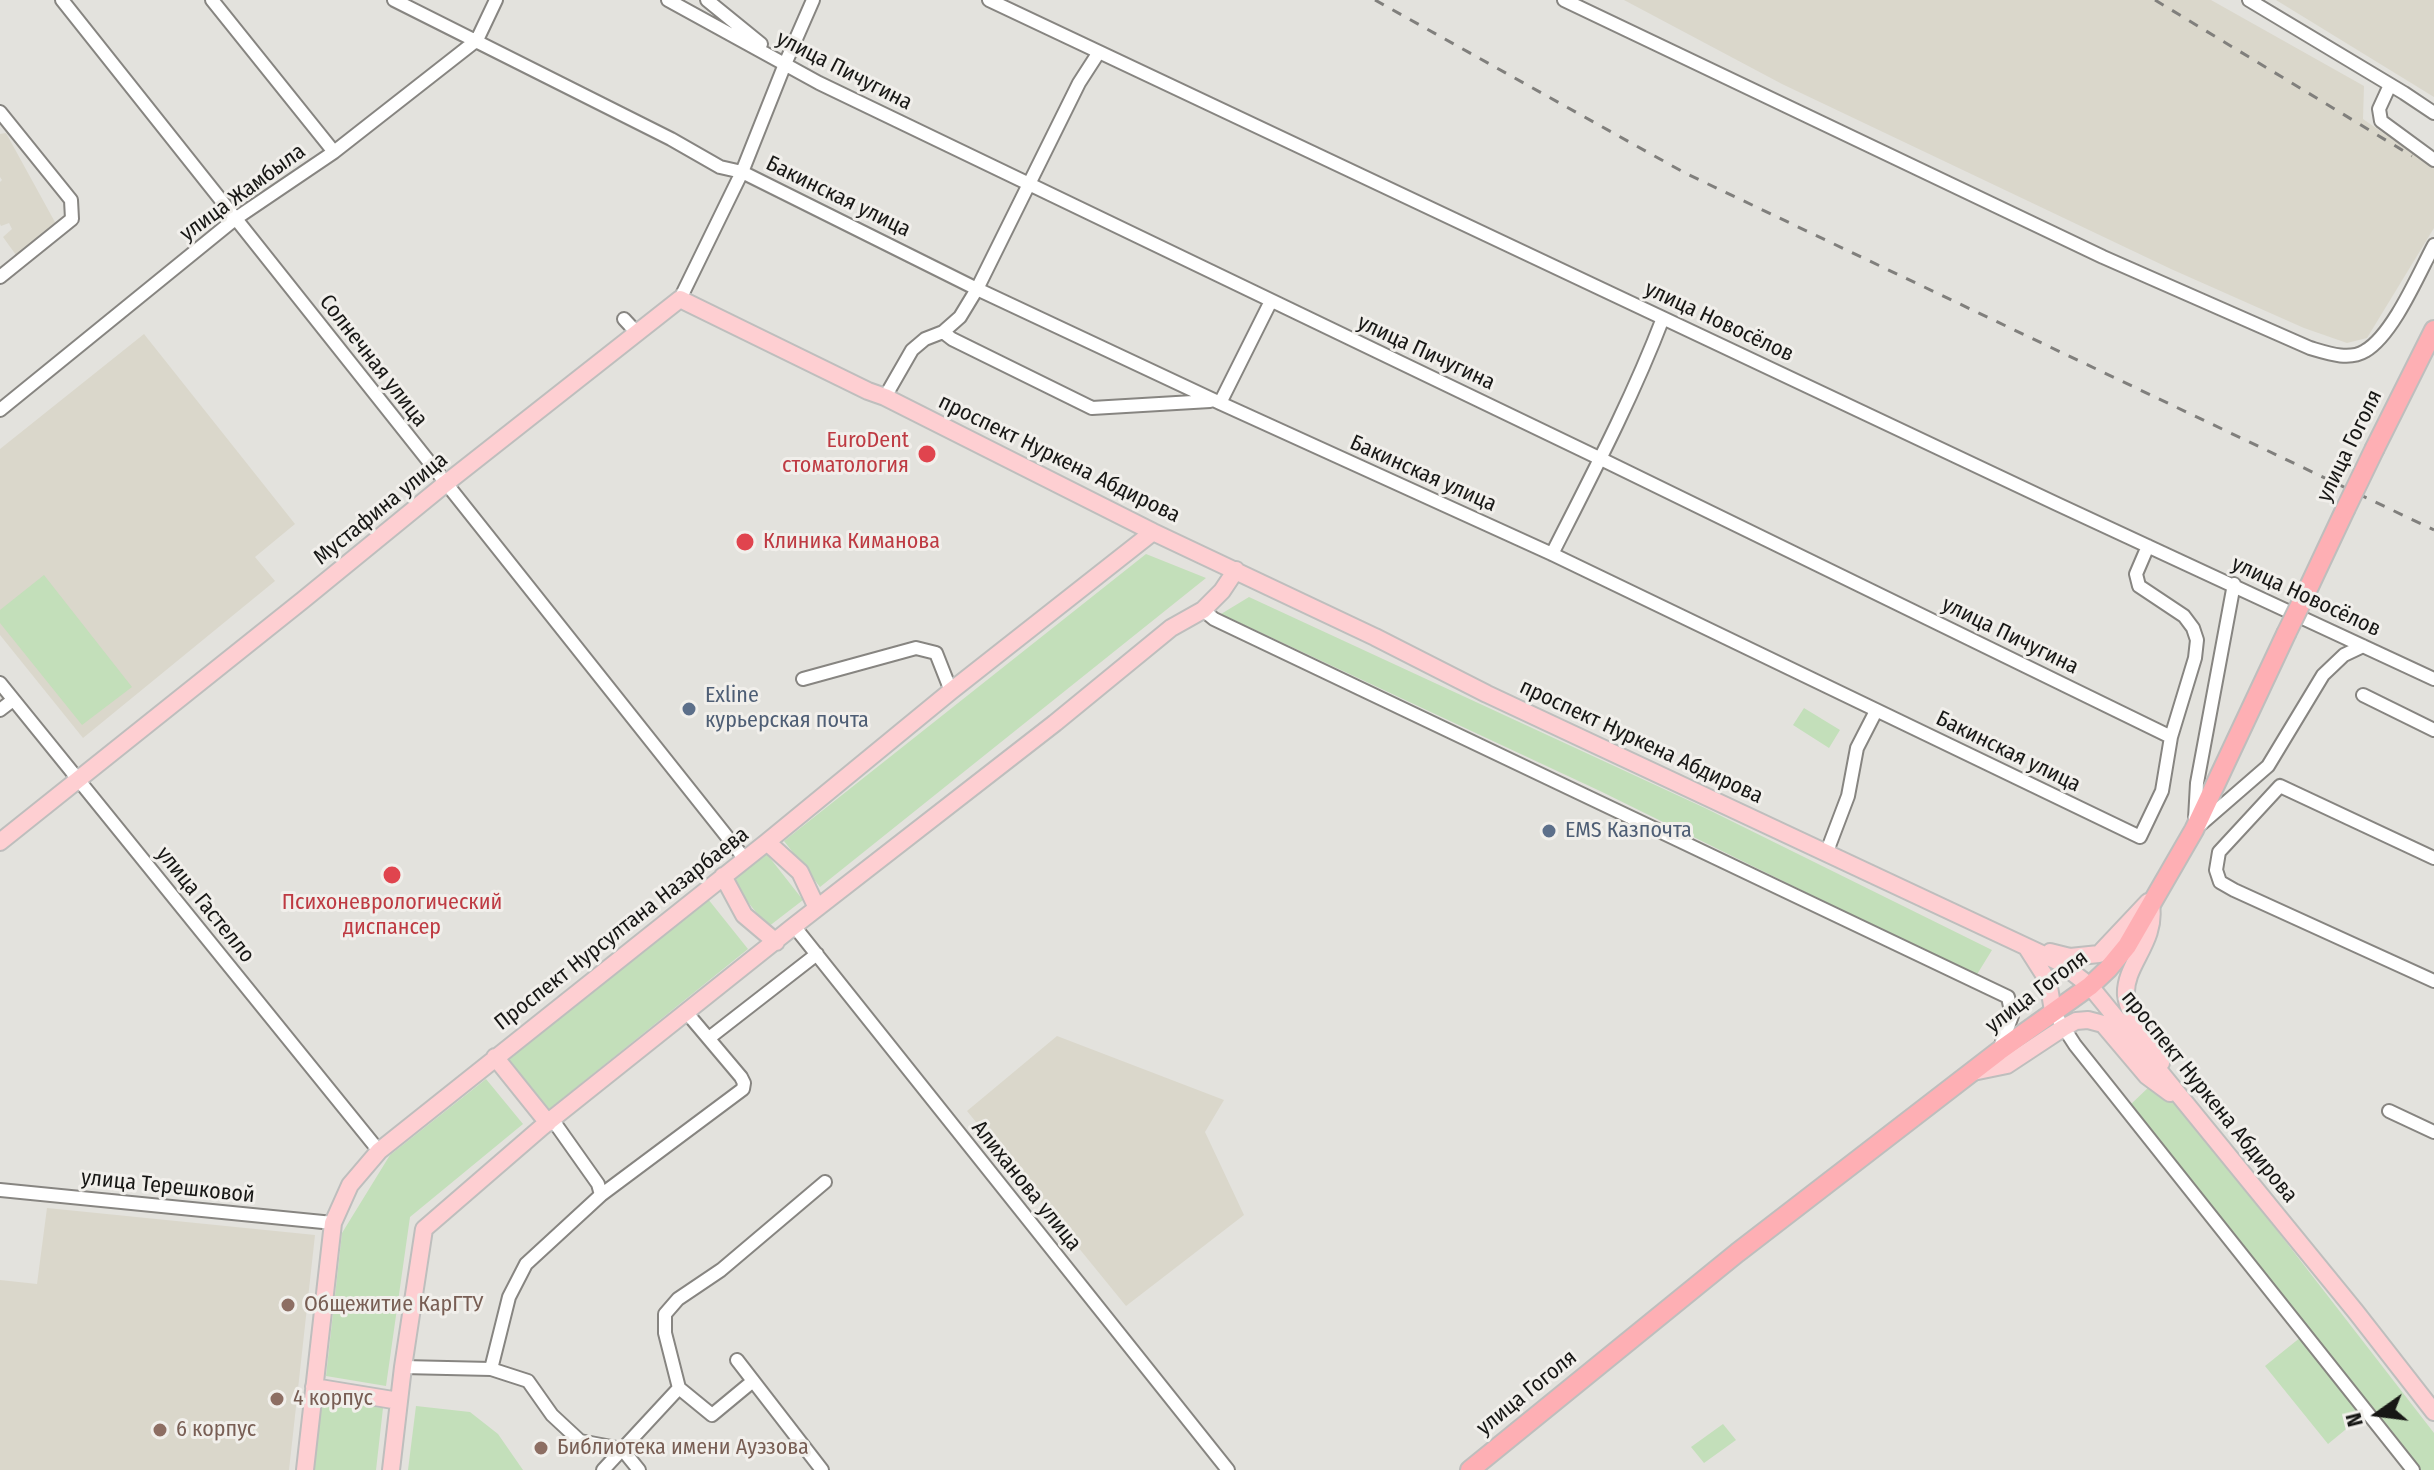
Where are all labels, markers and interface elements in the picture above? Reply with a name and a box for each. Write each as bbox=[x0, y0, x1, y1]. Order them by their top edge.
street label: улица Пичугина bbox=[772, 25, 916, 117]
street label: улица Жамбыла bbox=[175, 139, 311, 247]
street label: Бакинская улица bbox=[761, 151, 915, 243]
street label: улица Новосёлов bbox=[1640, 276, 1798, 368]
street label: Солнечная улица bbox=[313, 290, 433, 432]
street label: улица Пичугина bbox=[1353, 310, 1499, 396]
street label: улица Гоголя bbox=[2312, 386, 2388, 506]
street label: проспект Нуркена Абдирова bbox=[934, 389, 1184, 529]
place label: EuroDent стоматология bbox=[782, 428, 909, 480]
street label: Бакинская улица bbox=[1346, 430, 1500, 518]
marker: EuroDent стоматология bbox=[916, 443, 938, 465]
street label: Мустафина улица bbox=[309, 447, 453, 571]
place label: Клиника Киманова bbox=[763, 529, 940, 555]
marker: Клиника Киманова bbox=[734, 531, 756, 553]
street label: улица Новосёлов bbox=[2227, 551, 2385, 643]
street label: улица Пичугина bbox=[1937, 592, 2083, 680]
street label: проспект Нуркена Абдирова bbox=[1515, 674, 1767, 810]
place label: Exline курьерская почта bbox=[705, 683, 869, 734]
marker: Exline курьерская почта bbox=[680, 700, 698, 718]
street label: Бакинская улица bbox=[1931, 706, 2085, 798]
place label: EMS Казпочта bbox=[1565, 818, 1692, 844]
street label: Проспект Нурсултана Назарбаева bbox=[490, 822, 754, 1036]
marker: EMS Казпочта bbox=[1540, 822, 1558, 840]
street label: улица Гастелло bbox=[150, 842, 260, 968]
marker: Психоневрологический диспансер bbox=[381, 864, 403, 886]
place label: Психоневрологический диспансер bbox=[282, 890, 502, 942]
street label: улица Гоголя bbox=[1981, 945, 2093, 1039]
street label: проспект Нуркена Абдирова bbox=[2115, 986, 2303, 1208]
street label: Алиханова улица bbox=[965, 1116, 1087, 1256]
street label: улица Терешковой bbox=[80, 1165, 256, 1209]
place label: Общежитие КарГТУ bbox=[304, 1292, 483, 1318]
marker: Общежитие КарГТУ bbox=[279, 1296, 297, 1314]
street label: улица Гоголя bbox=[1472, 1345, 1582, 1441]
north arrow bbox=[2338, 1374, 2418, 1454]
place label: 4 корпус bbox=[293, 1386, 373, 1412]
marker: 4 корпус bbox=[268, 1390, 286, 1408]
text: N bbox=[2340, 1410, 2369, 1430]
place label: 6 корпус bbox=[176, 1417, 256, 1443]
marker: 6 корпус bbox=[151, 1421, 169, 1439]
place label: Библиотека имени Ауэзова bbox=[557, 1435, 809, 1461]
marker: Библиотека имени Ауэзова bbox=[532, 1439, 550, 1457]

